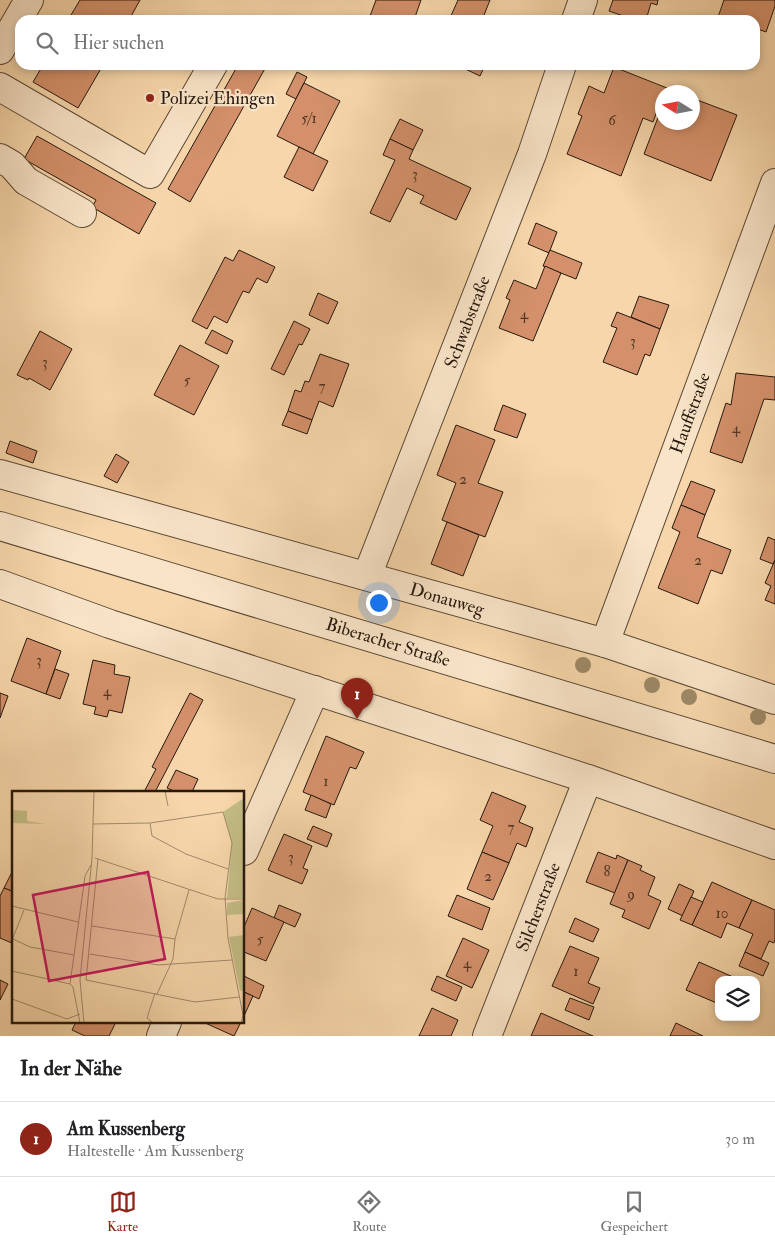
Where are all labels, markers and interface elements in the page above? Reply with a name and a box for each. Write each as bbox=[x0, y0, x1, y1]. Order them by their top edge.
search box bbox=[15, 15, 760, 70]
icon: search bbox=[33, 29, 61, 57]
text: Hier suchen bbox=[73, 31, 164, 55]
north arrow bbox=[655, 85, 700, 130]
place label: Polizei Ehingen bbox=[160, 87, 275, 110]
marker: Polizei Ehingen bbox=[144, 92, 156, 104]
house number: 5/1 bbox=[301, 109, 317, 128]
house number: 6 bbox=[608, 111, 617, 130]
house number: 3 bbox=[412, 165, 418, 184]
street label: Schwabstraße bbox=[439, 272, 496, 372]
house number: 4 bbox=[520, 305, 529, 324]
house number: 3 bbox=[630, 332, 636, 351]
house number: 3 bbox=[42, 353, 48, 372]
street label: Hauffstraße bbox=[665, 369, 716, 457]
house number: 5 bbox=[184, 371, 191, 390]
house number: 7 bbox=[319, 377, 326, 396]
house number: 4 bbox=[732, 419, 741, 438]
house number: 2 bbox=[459, 470, 467, 489]
house number: 2 bbox=[694, 551, 702, 570]
street label: Donauweg bbox=[407, 578, 488, 621]
your location bbox=[366, 590, 392, 616]
street label: Biberacher Straße bbox=[323, 613, 453, 672]
house number: 3 bbox=[36, 651, 42, 670]
pin: 1 bbox=[341, 678, 373, 719]
house number: 4 bbox=[103, 682, 112, 701]
house number: 1 bbox=[323, 772, 329, 791]
inset map bbox=[12, 791, 245, 1024]
house number: 7 bbox=[508, 818, 515, 837]
house number: 3 bbox=[288, 848, 294, 867]
street label: Silcherstraße bbox=[511, 859, 566, 955]
house number: 8 bbox=[603, 862, 611, 881]
house number: 2 bbox=[484, 867, 492, 886]
house number: 9 bbox=[626, 885, 635, 904]
house number: 10 bbox=[716, 904, 728, 923]
house number: 5 bbox=[257, 930, 264, 949]
house number: 4 bbox=[463, 954, 472, 973]
house number: 1 bbox=[573, 962, 579, 981]
map controls bbox=[715, 976, 760, 1021]
button: layers bbox=[715, 976, 760, 1021]
text: In der Nähe bbox=[20, 1055, 122, 1082]
text: Am Kussenberg bbox=[67, 1117, 185, 1141]
text: 1 bbox=[33, 1129, 39, 1149]
text: 30 m bbox=[725, 1129, 755, 1149]
text: Haltestelle · Am Kussenberg bbox=[67, 1141, 244, 1161]
tab: Karte bbox=[107, 1188, 138, 1235]
tab: Route bbox=[352, 1188, 386, 1235]
tab: Gespeichert bbox=[600, 1188, 668, 1235]

